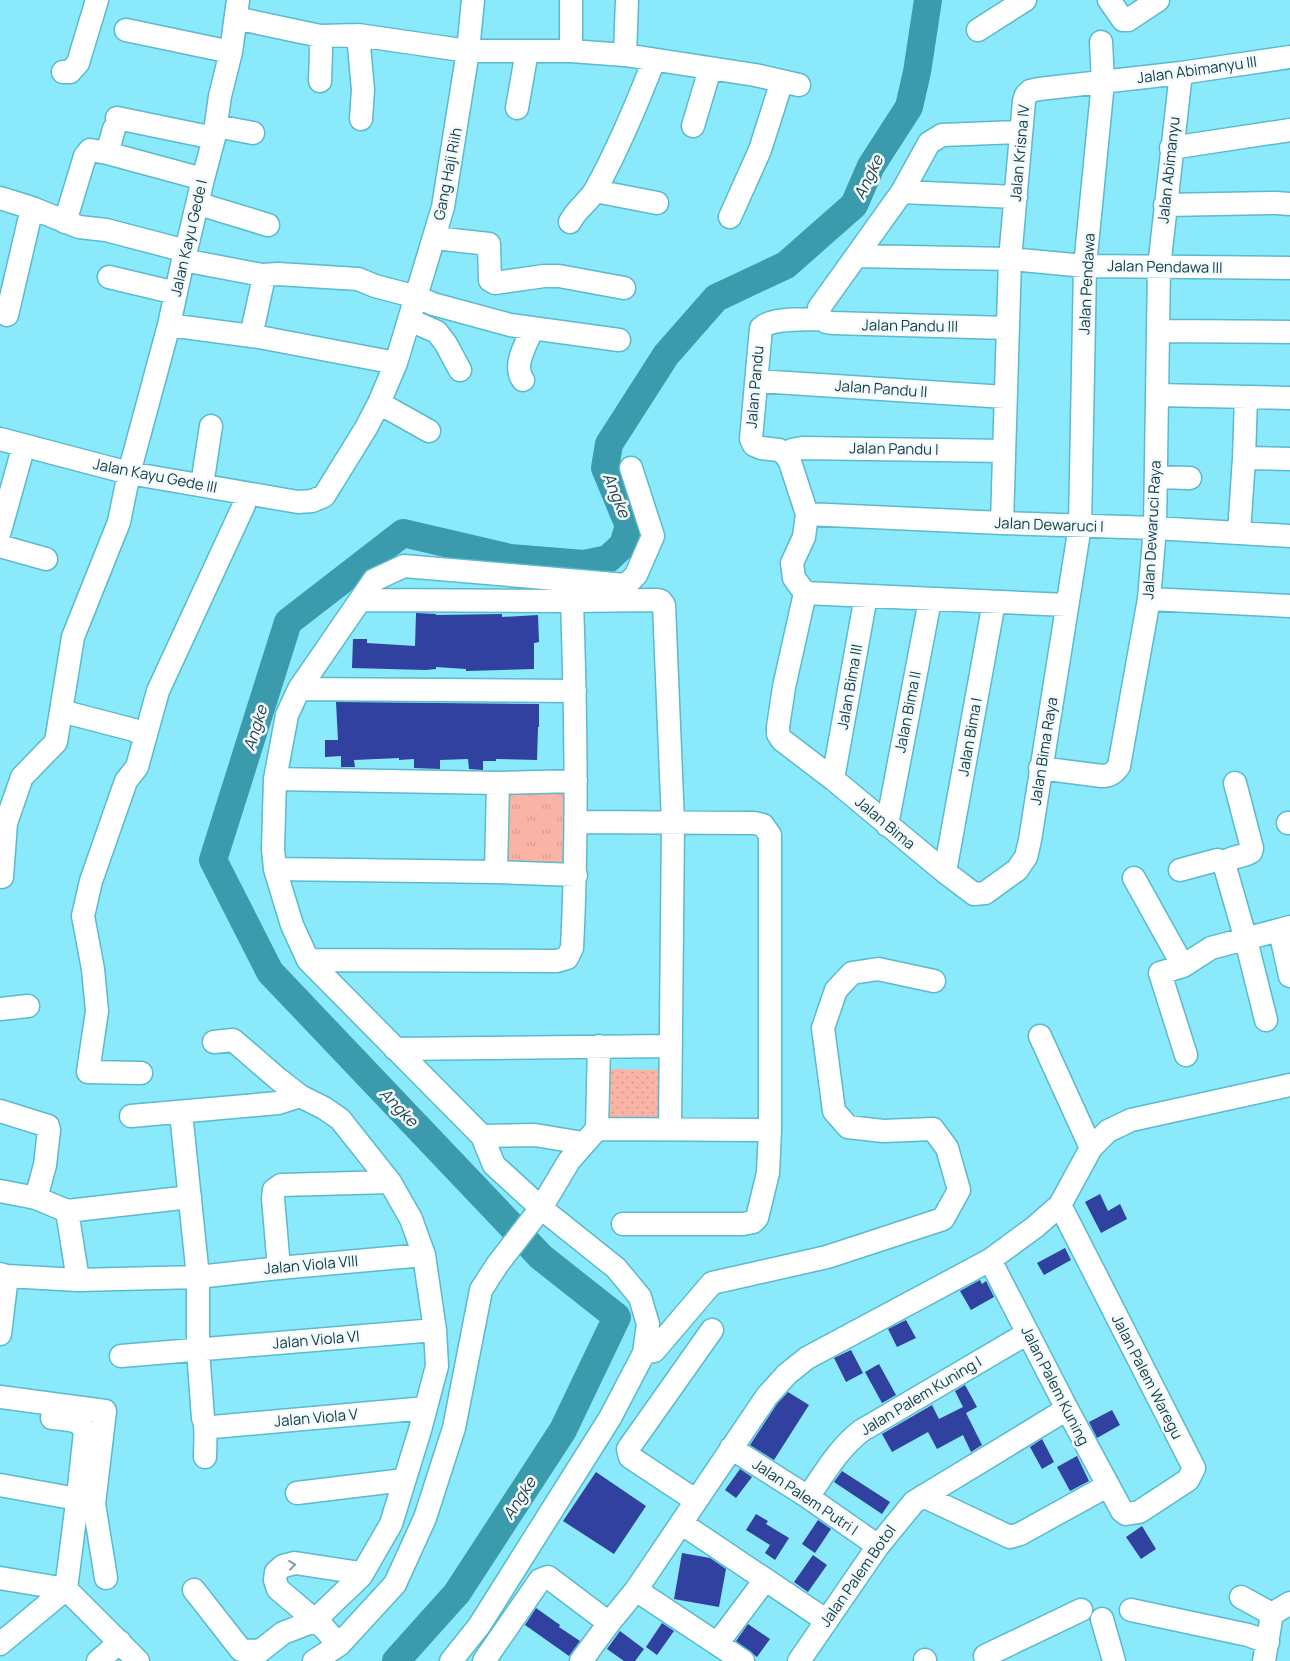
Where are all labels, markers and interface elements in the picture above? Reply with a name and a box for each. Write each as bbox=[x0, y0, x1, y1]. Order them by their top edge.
street label: Jalan Abimanyu III bbox=[1136, 51, 1258, 88]
street label: Jalan Krisna IV bbox=[1005, 103, 1034, 202]
street label: Jalan Abimanyu bbox=[1152, 115, 1185, 224]
street label: Gang Haji Riih bbox=[428, 126, 467, 222]
water label: Angke bbox=[848, 150, 889, 203]
street label: Jalan Kayu Gede I bbox=[165, 177, 212, 298]
street label: Jalan Pendawa bbox=[1073, 233, 1100, 335]
street label: Jalan Pendawa III bbox=[1107, 255, 1223, 278]
street label: Jalan Pandu III bbox=[862, 314, 958, 337]
street label: Jalan Pandu bbox=[740, 345, 769, 429]
street label: Jalan Pandu II bbox=[834, 375, 928, 402]
street label: Jalan Pandu I bbox=[849, 437, 939, 460]
street label: Jalan Kayu Gede III bbox=[91, 453, 219, 498]
street label: Jalan Dewaruci Raya bbox=[1137, 460, 1166, 600]
water label: Angke bbox=[598, 469, 636, 522]
street label: Jalan Dewaruci I bbox=[994, 512, 1104, 537]
street label: Jalan Bima III bbox=[832, 643, 867, 731]
street label: Jalan Bima II bbox=[889, 669, 926, 755]
street label: Jalan Bima Raya bbox=[1025, 695, 1062, 806]
street label: Jalan Bima I bbox=[952, 696, 987, 778]
water label: Angke bbox=[238, 701, 273, 753]
street label: Jalan Bima bbox=[851, 791, 920, 854]
water label: Angke bbox=[375, 1083, 424, 1132]
street label: Jalan Viola VIII bbox=[263, 1250, 359, 1279]
street label: Jalan Palem Waregu bbox=[1107, 1311, 1188, 1443]
street label: Jalan Palem Kuning bbox=[1016, 1322, 1095, 1449]
street label: Jalan Viola VI bbox=[271, 1325, 360, 1354]
street label: Jalan Palem Kuning I bbox=[856, 1351, 985, 1440]
street label: Jalan Viola V bbox=[273, 1403, 359, 1432]
street label: Jalan Palem Putri I bbox=[748, 1453, 862, 1540]
water label: Angke bbox=[497, 1471, 542, 1523]
street label: Jalan Palem Botol bbox=[815, 1521, 901, 1631]
one-way arrow bbox=[288, 1560, 296, 1571]

